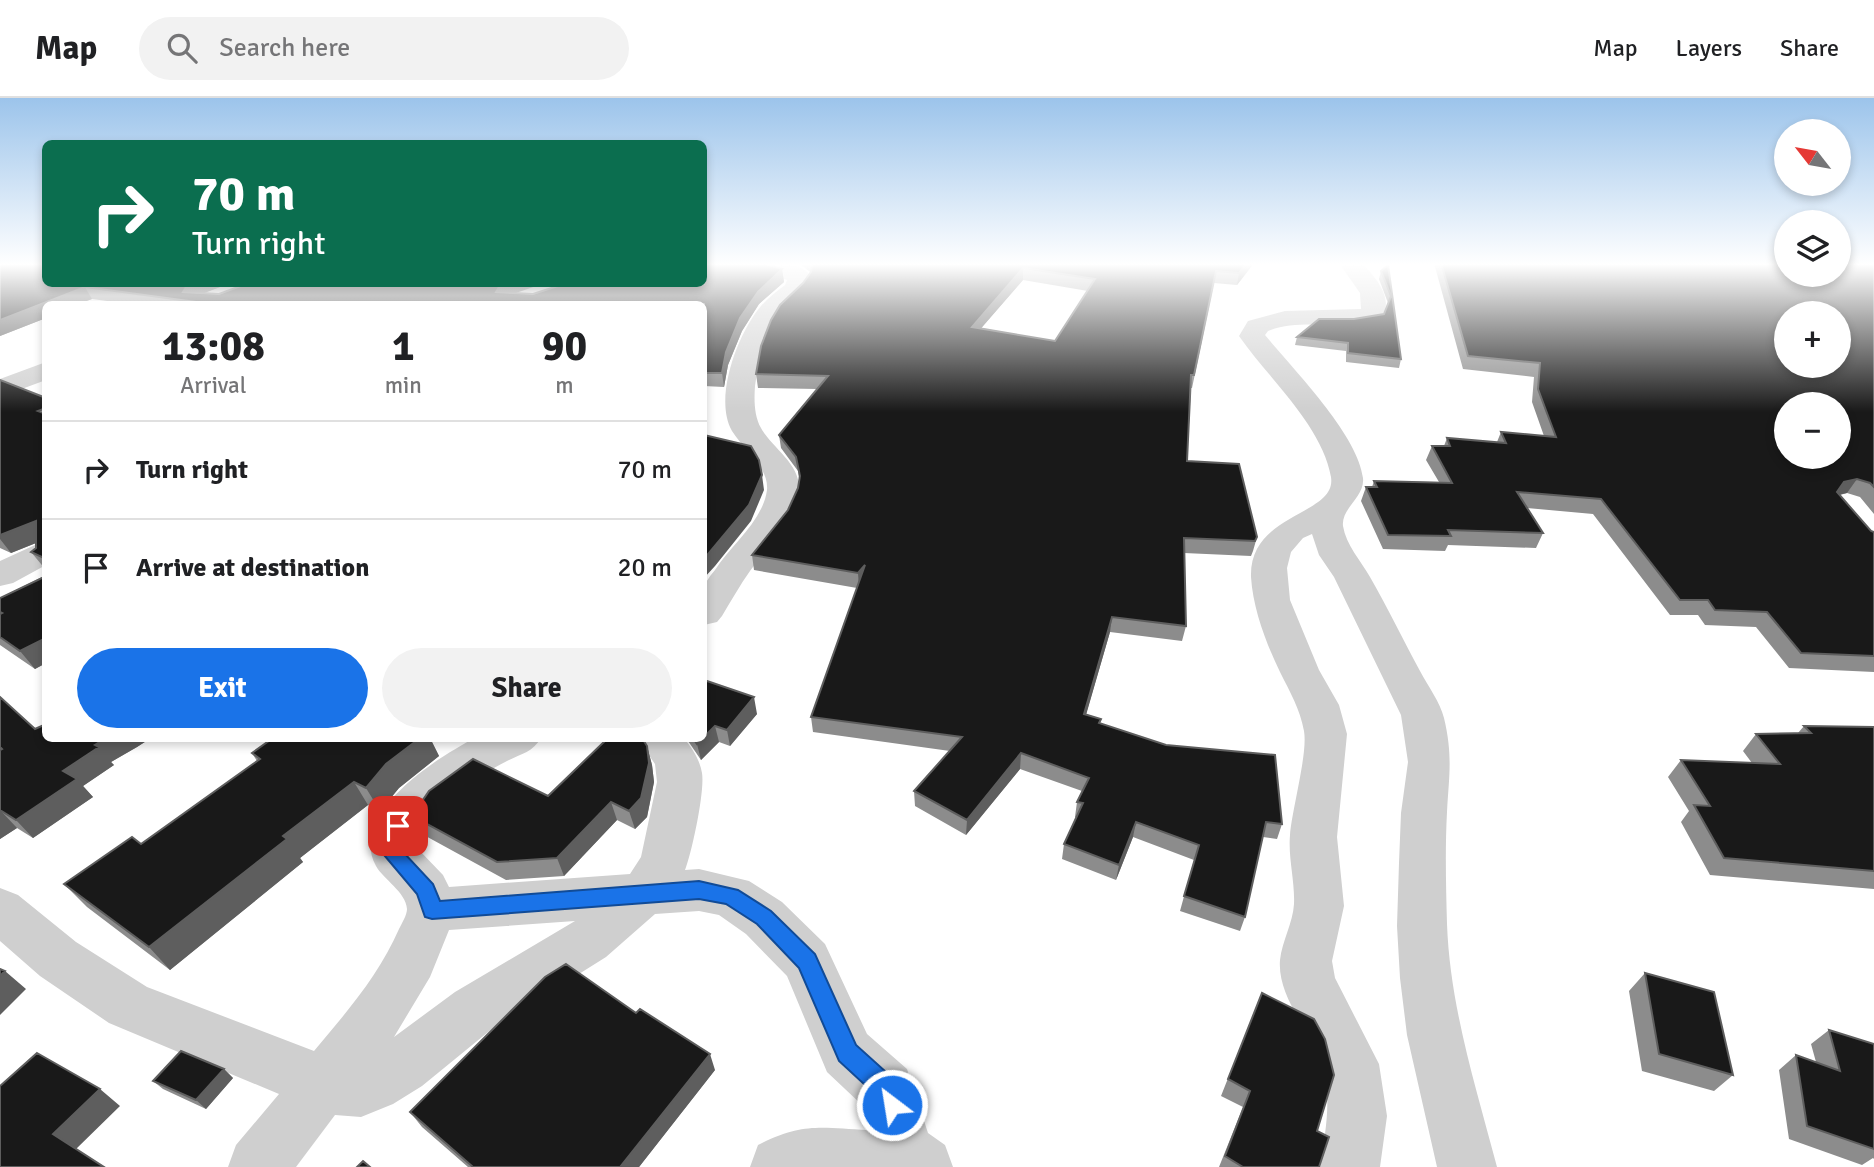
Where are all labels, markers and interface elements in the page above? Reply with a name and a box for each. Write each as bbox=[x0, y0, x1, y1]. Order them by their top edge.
search box bbox=[139, 17, 629, 80]
text: Map bbox=[35, 28, 97, 69]
icon: search bbox=[163, 29, 201, 67]
text: Search here bbox=[219, 32, 350, 64]
text: Map bbox=[1593, 33, 1638, 63]
text: Layers bbox=[1676, 33, 1742, 63]
text: Share bbox=[1780, 33, 1839, 63]
north arrow bbox=[1774, 119, 1852, 196]
map controls bbox=[1774, 119, 1851, 469]
text: 70 m bbox=[192, 164, 295, 224]
icon: right bbox=[77, 168, 168, 259]
button: layers bbox=[1774, 210, 1851, 287]
text: Turn right bbox=[192, 224, 325, 263]
button: + bbox=[1774, 301, 1851, 378]
text: 13:08 bbox=[162, 321, 265, 372]
text: 1 bbox=[392, 321, 415, 372]
text: 90 bbox=[542, 321, 587, 372]
text: Arrival bbox=[180, 371, 247, 400]
text: min bbox=[385, 371, 422, 400]
text: m bbox=[555, 371, 574, 400]
button: − bbox=[1774, 392, 1851, 469]
icon: right bbox=[77, 451, 115, 489]
text: Turn right bbox=[136, 454, 248, 486]
text: 70 m bbox=[617, 454, 672, 486]
icon: arrive bbox=[77, 549, 115, 587]
text: Arrive at destination bbox=[136, 552, 369, 584]
text: 20 m bbox=[617, 552, 672, 584]
button: Exit bbox=[77, 648, 368, 728]
button: Share bbox=[382, 648, 672, 728]
pin bbox=[368, 796, 428, 856]
icon: arrive bbox=[379, 807, 417, 845]
position arrow bbox=[855, 1068, 929, 1142]

